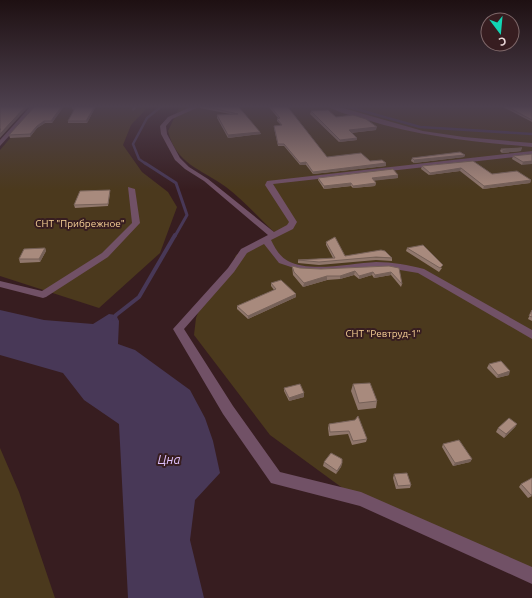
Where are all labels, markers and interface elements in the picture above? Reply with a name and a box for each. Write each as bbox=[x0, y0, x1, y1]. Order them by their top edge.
north arrow bbox=[480, 12, 520, 52]
text: С bbox=[498, 35, 508, 48]
park label: СНТ "Прибрежное" bbox=[35, 218, 125, 229]
park label: СНТ "Ревтруд-1" bbox=[345, 328, 421, 339]
water label: Цна bbox=[157, 452, 181, 466]

